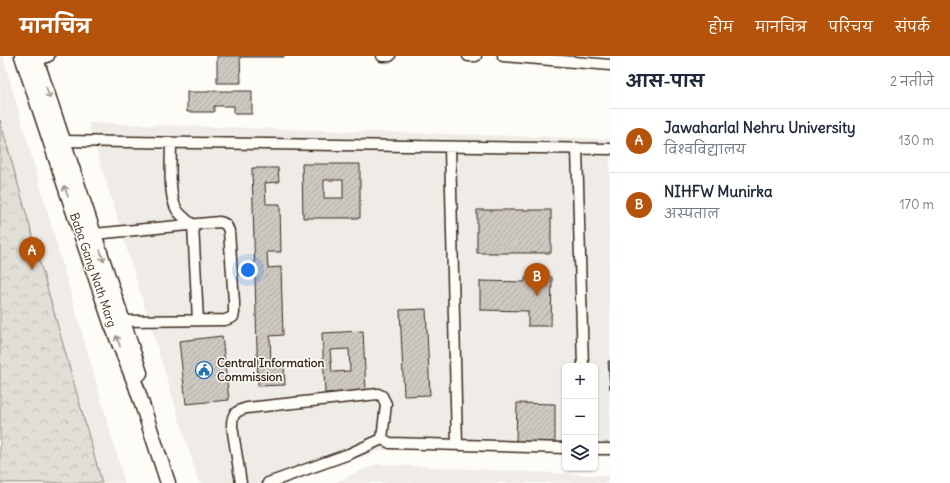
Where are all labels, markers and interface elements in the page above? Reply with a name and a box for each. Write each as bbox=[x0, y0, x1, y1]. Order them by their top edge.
text: मानचित्र bbox=[20, 14, 91, 38]
text: होम bbox=[709, 18, 733, 36]
text: मानचित्र bbox=[755, 18, 807, 36]
text: परिचय bbox=[829, 18, 873, 36]
text: संपर्क bbox=[895, 18, 930, 36]
text: आस-पास bbox=[626, 70, 704, 92]
text: 2 नतीजे bbox=[890, 73, 934, 90]
one-way arrow bbox=[45, 86, 52, 99]
text: Jawaharlal Nehru University bbox=[664, 118, 856, 137]
text: A bbox=[635, 132, 643, 149]
text: 130 m bbox=[898, 132, 934, 149]
text: विश्वविद्यालय bbox=[664, 141, 746, 158]
text: NIHFW Munirka bbox=[664, 182, 772, 201]
one-way arrow bbox=[62, 185, 69, 198]
text: B bbox=[635, 196, 643, 213]
text: 170 m bbox=[899, 196, 934, 213]
text: अस्पताल bbox=[664, 205, 719, 222]
street label: Baba Gang Nath Marg bbox=[67, 211, 120, 329]
pin: A bbox=[19, 237, 45, 270]
one-way arrow bbox=[98, 250, 106, 262]
your location bbox=[238, 260, 258, 280]
pin: B bbox=[524, 263, 550, 296]
one-way arrow bbox=[114, 335, 121, 347]
place label: Central Information Commission bbox=[217, 355, 324, 384]
public building icon: Central Information Commission bbox=[194, 360, 214, 380]
map controls bbox=[562, 363, 598, 471]
button: + bbox=[562, 363, 598, 399]
button: − bbox=[562, 399, 598, 435]
button: layers bbox=[562, 435, 598, 471]

